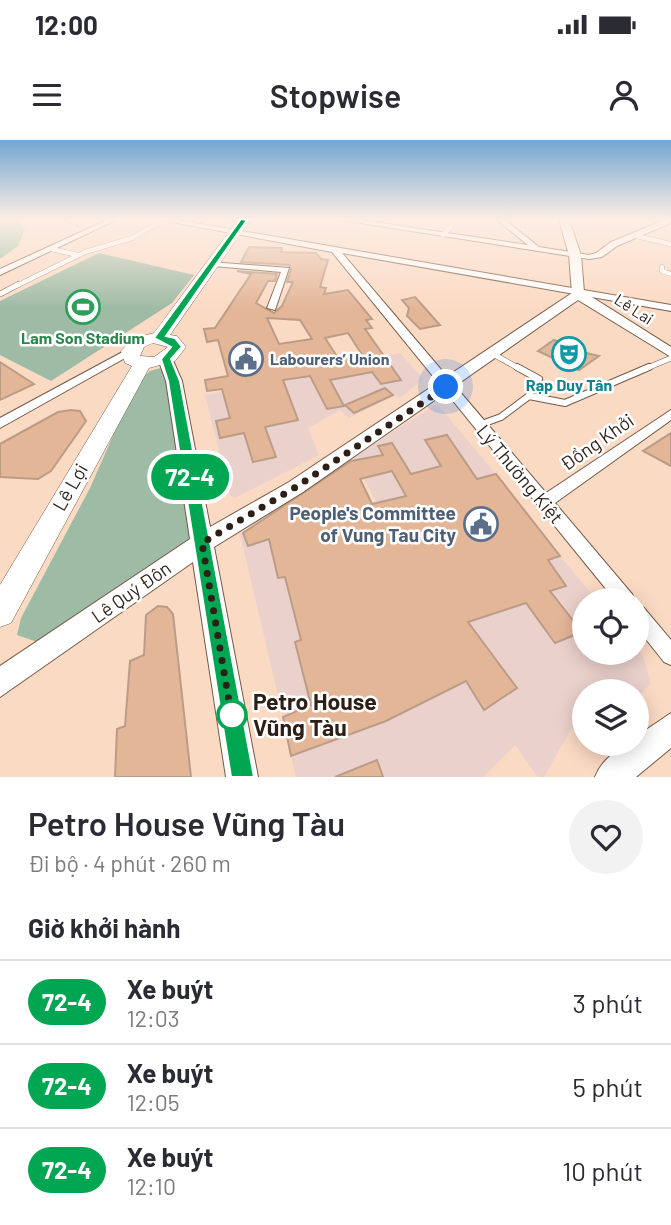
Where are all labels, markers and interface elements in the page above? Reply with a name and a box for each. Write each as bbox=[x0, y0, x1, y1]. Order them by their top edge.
text: 12:00 bbox=[35, 9, 98, 40]
icon: menu bbox=[28, 76, 66, 114]
text: Stopwise bbox=[270, 76, 401, 114]
icon: person bbox=[605, 76, 643, 114]
sports icon: Lam Son Stadium bbox=[64, 288, 102, 326]
street label: Lê Lai bbox=[611, 289, 657, 328]
place label: Lam Son Stadium bbox=[21, 328, 145, 347]
theatre icon: Rạp Duy Tân bbox=[550, 335, 588, 373]
public building icon: Labourers’ Union bbox=[227, 340, 265, 378]
place label: Labourers’ Union bbox=[270, 349, 390, 368]
your location bbox=[428, 369, 463, 404]
place label: Rạp Duy Tân bbox=[526, 375, 612, 394]
street label: Đồng Khởi bbox=[556, 408, 638, 475]
street label: Lý Thường Kiệt bbox=[472, 419, 568, 528]
line badge: 72-4 bbox=[141, 454, 239, 500]
street label: Lê Lợi bbox=[47, 459, 92, 514]
text: 72-4 bbox=[165, 462, 215, 491]
place label: People's Committee of Vung Tau City bbox=[289, 501, 456, 546]
public building icon: People's Committee of Vung Tau City bbox=[462, 505, 500, 543]
street label: Lê Quý Đôn bbox=[87, 556, 175, 627]
map controls bbox=[572, 588, 649, 756]
button: locate bbox=[572, 588, 649, 665]
button: layers bbox=[572, 679, 649, 756]
place label: Petro House Vũng Tàu bbox=[253, 687, 377, 741]
marker: Petro House Vũng Tàu bbox=[217, 700, 247, 730]
button: heart bbox=[569, 800, 643, 874]
text: Petro House Vũng Tàu bbox=[28, 803, 345, 843]
text: Đi bộ · 4 phút · 260 m bbox=[28, 849, 231, 877]
text: Giờ khởi hành bbox=[28, 912, 181, 943]
text: Xe buýt bbox=[127, 973, 214, 1004]
text: 72-4 bbox=[42, 987, 92, 1016]
text: 3 phút bbox=[573, 987, 643, 1018]
text: 12:03 bbox=[127, 1004, 180, 1032]
text: Xe buýt bbox=[127, 1057, 214, 1088]
text: 72-4 bbox=[42, 1071, 92, 1100]
text: 5 phút bbox=[573, 1071, 643, 1102]
text: 12:05 bbox=[127, 1088, 180, 1116]
text: Xe buýt bbox=[127, 1141, 214, 1172]
text: 72-4 bbox=[42, 1155, 92, 1184]
text: 10 phút bbox=[562, 1155, 643, 1186]
text: 12:10 bbox=[127, 1172, 176, 1200]

